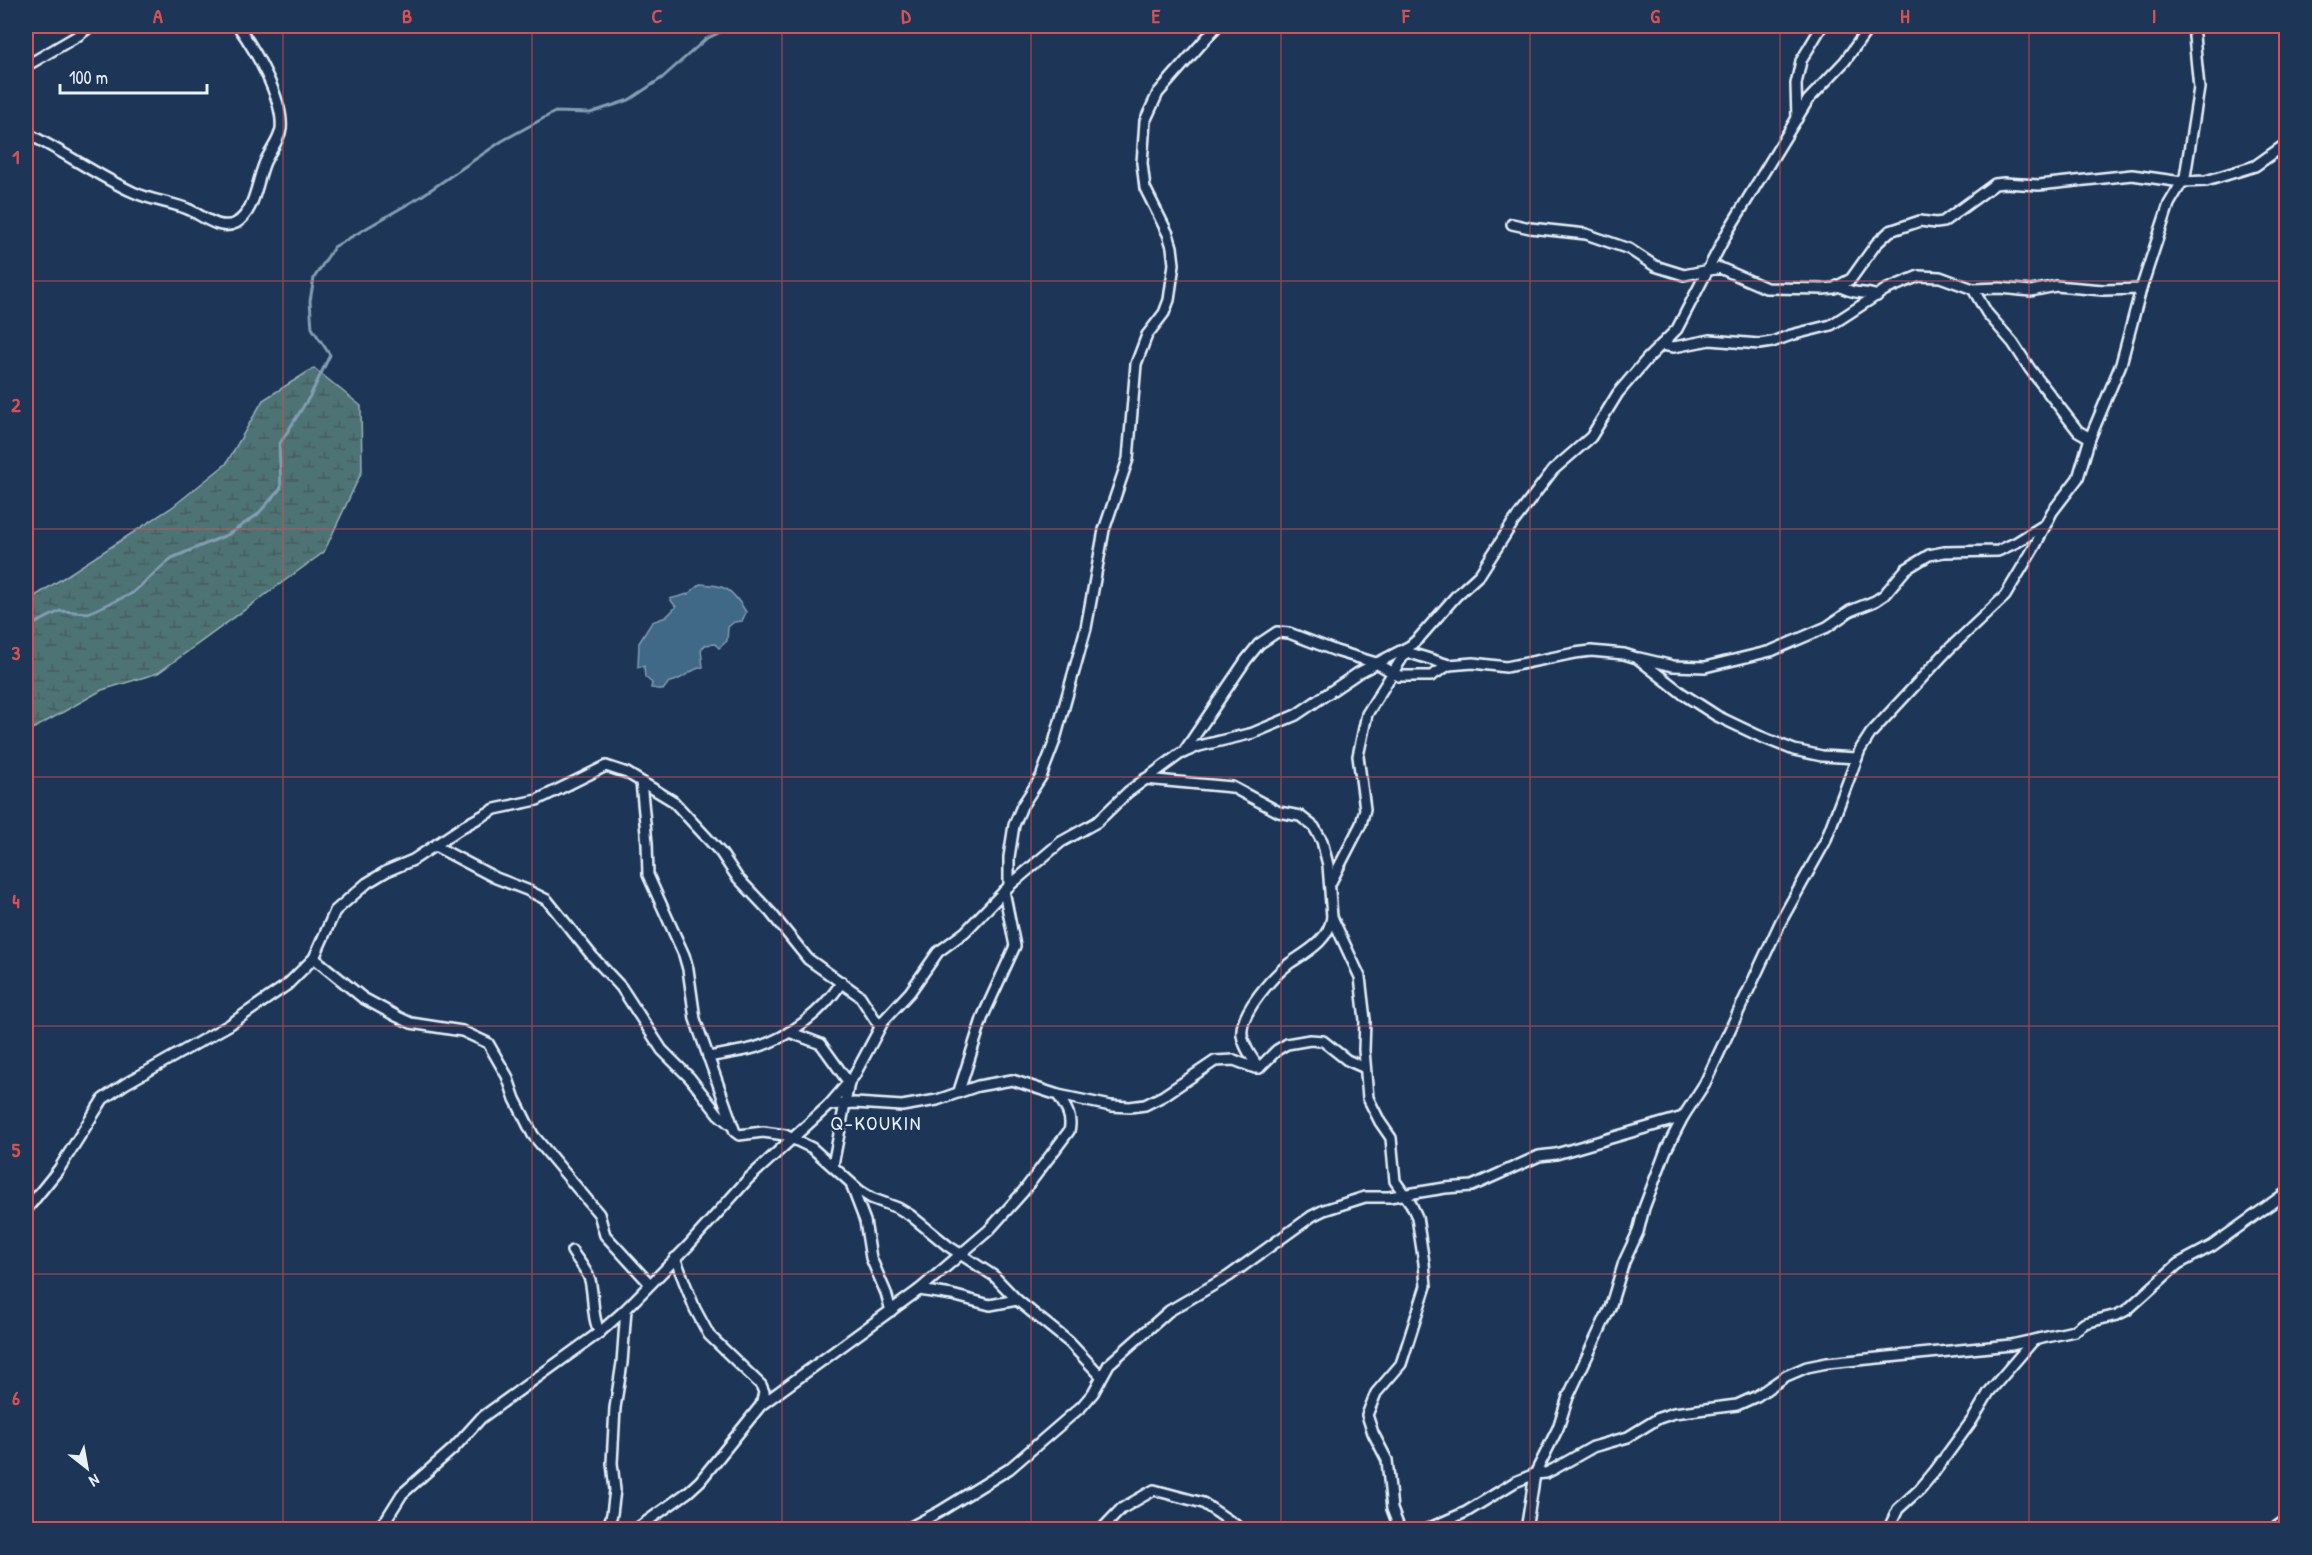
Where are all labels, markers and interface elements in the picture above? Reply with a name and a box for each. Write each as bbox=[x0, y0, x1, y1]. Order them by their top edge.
text: A bbox=[153, 2, 163, 29]
text: B bbox=[402, 2, 412, 29]
text: C bbox=[652, 2, 663, 29]
text: D bbox=[901, 2, 911, 29]
text: E bbox=[1152, 2, 1161, 29]
text: F bbox=[1401, 2, 1411, 29]
text: G bbox=[1650, 2, 1660, 29]
text: H bbox=[1900, 2, 1910, 29]
text: I bbox=[2152, 2, 2156, 29]
scale bar bbox=[60, 57, 207, 95]
text: 100 m bbox=[69, 65, 108, 90]
text: 1 bbox=[12, 143, 20, 170]
text: 2 bbox=[11, 391, 21, 418]
text: 3 bbox=[12, 639, 21, 666]
text: 4 bbox=[12, 887, 20, 914]
district label: Q-KOUKIN bbox=[830, 1109, 922, 1136]
text: 5 bbox=[12, 1136, 21, 1163]
text: 6 bbox=[12, 1384, 20, 1411]
north arrow bbox=[57, 1438, 117, 1498]
text: N bbox=[85, 1469, 104, 1493]

